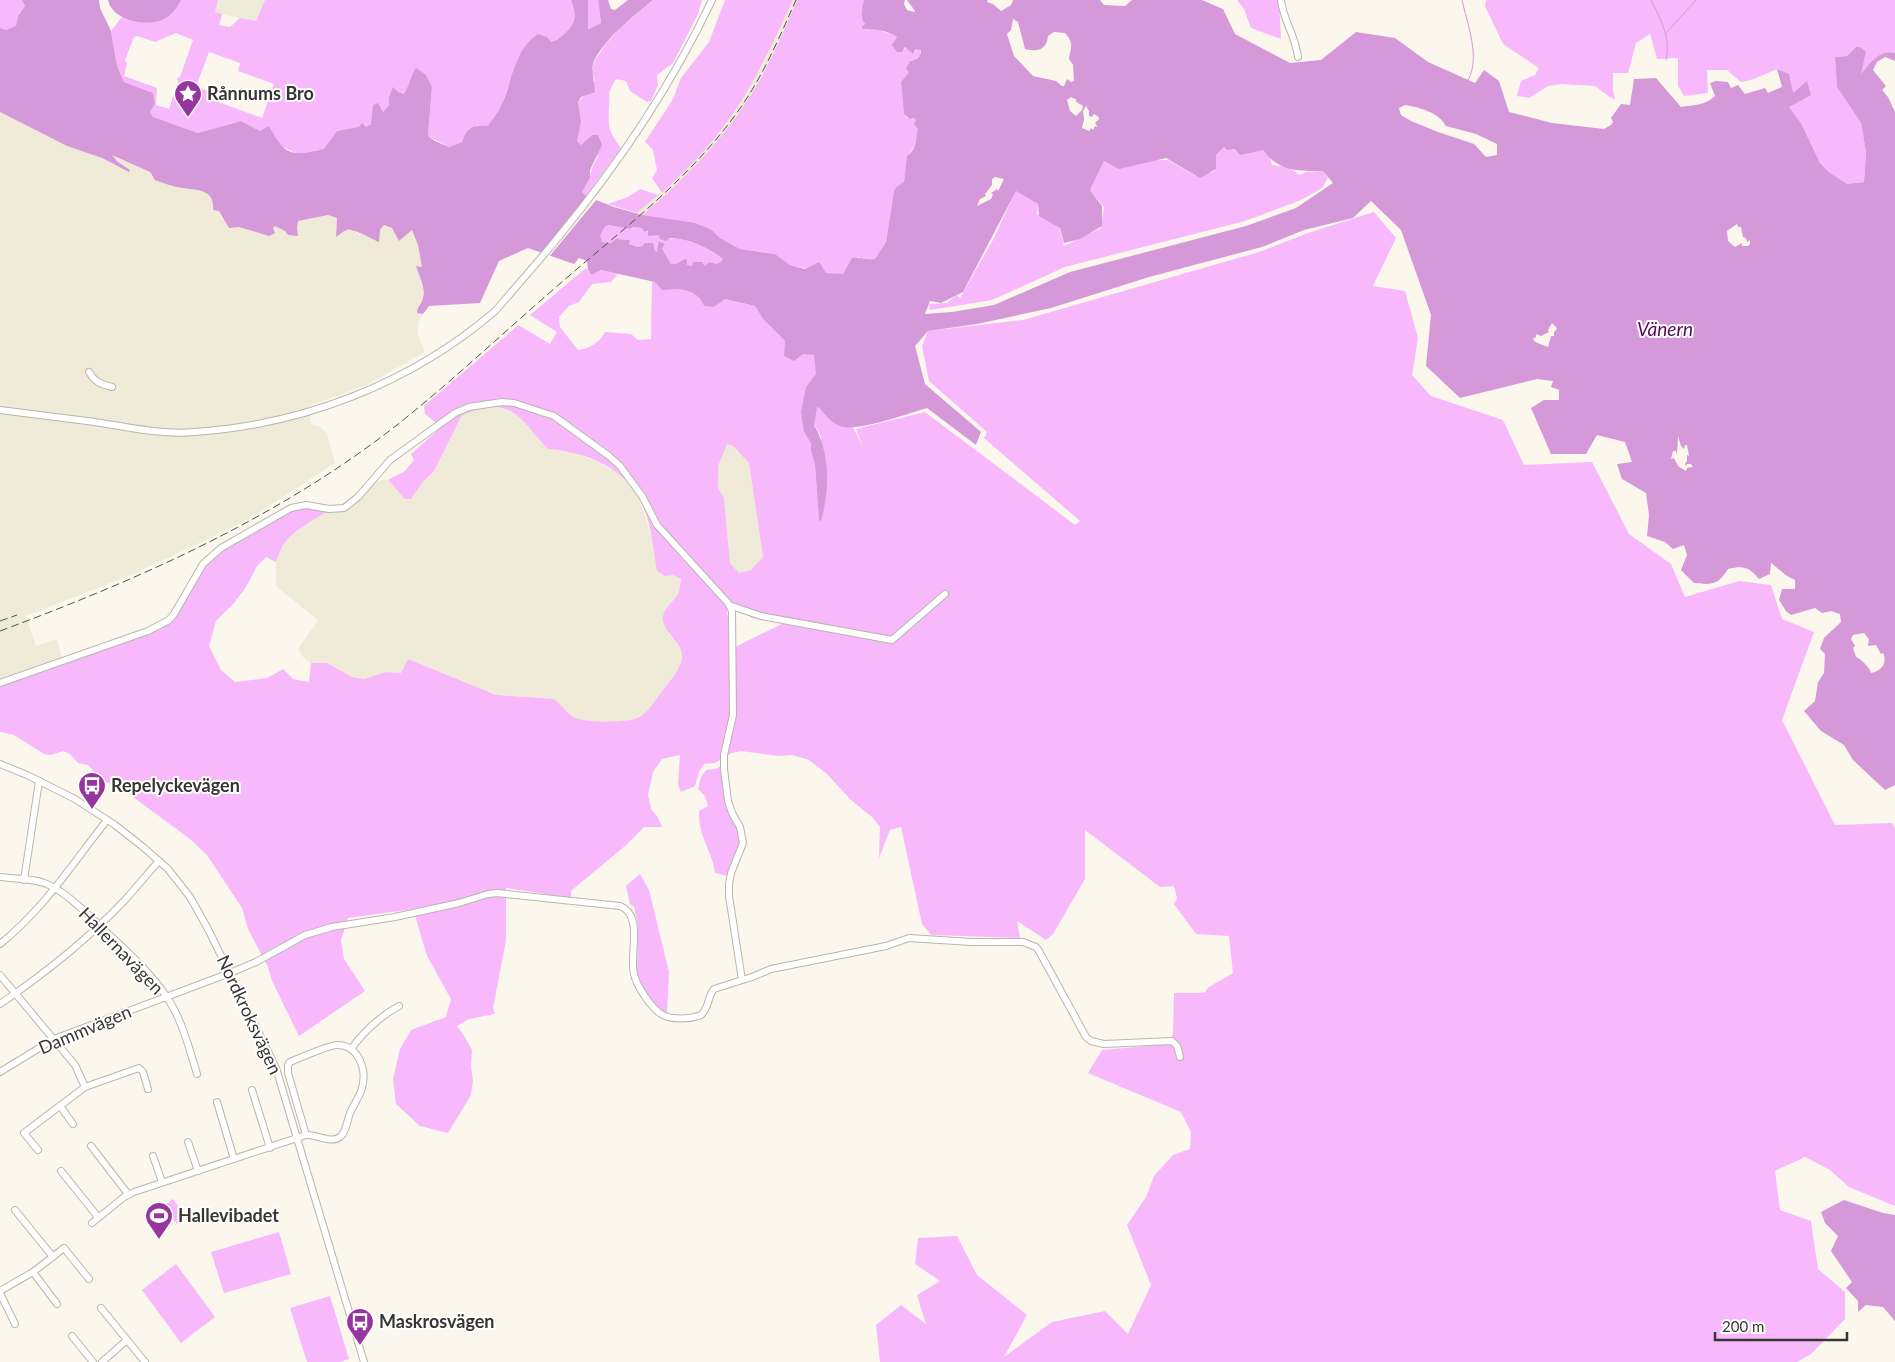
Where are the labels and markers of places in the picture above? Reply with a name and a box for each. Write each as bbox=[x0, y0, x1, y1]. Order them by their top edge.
place icon: Rånnums Bro bbox=[173, 79, 203, 118]
place label: Rånnums Bro bbox=[207, 82, 314, 104]
bus stop icon: Repelyckevägen bbox=[77, 771, 107, 810]
place label: Repelyckevägen bbox=[111, 774, 240, 796]
sports icon: Hallevibadet bbox=[144, 1201, 174, 1240]
place label: Hallevibadet bbox=[178, 1204, 279, 1226]
bus stop icon: Maskrosvägen bbox=[345, 1307, 375, 1346]
place label: Maskrosvägen bbox=[379, 1310, 495, 1332]

